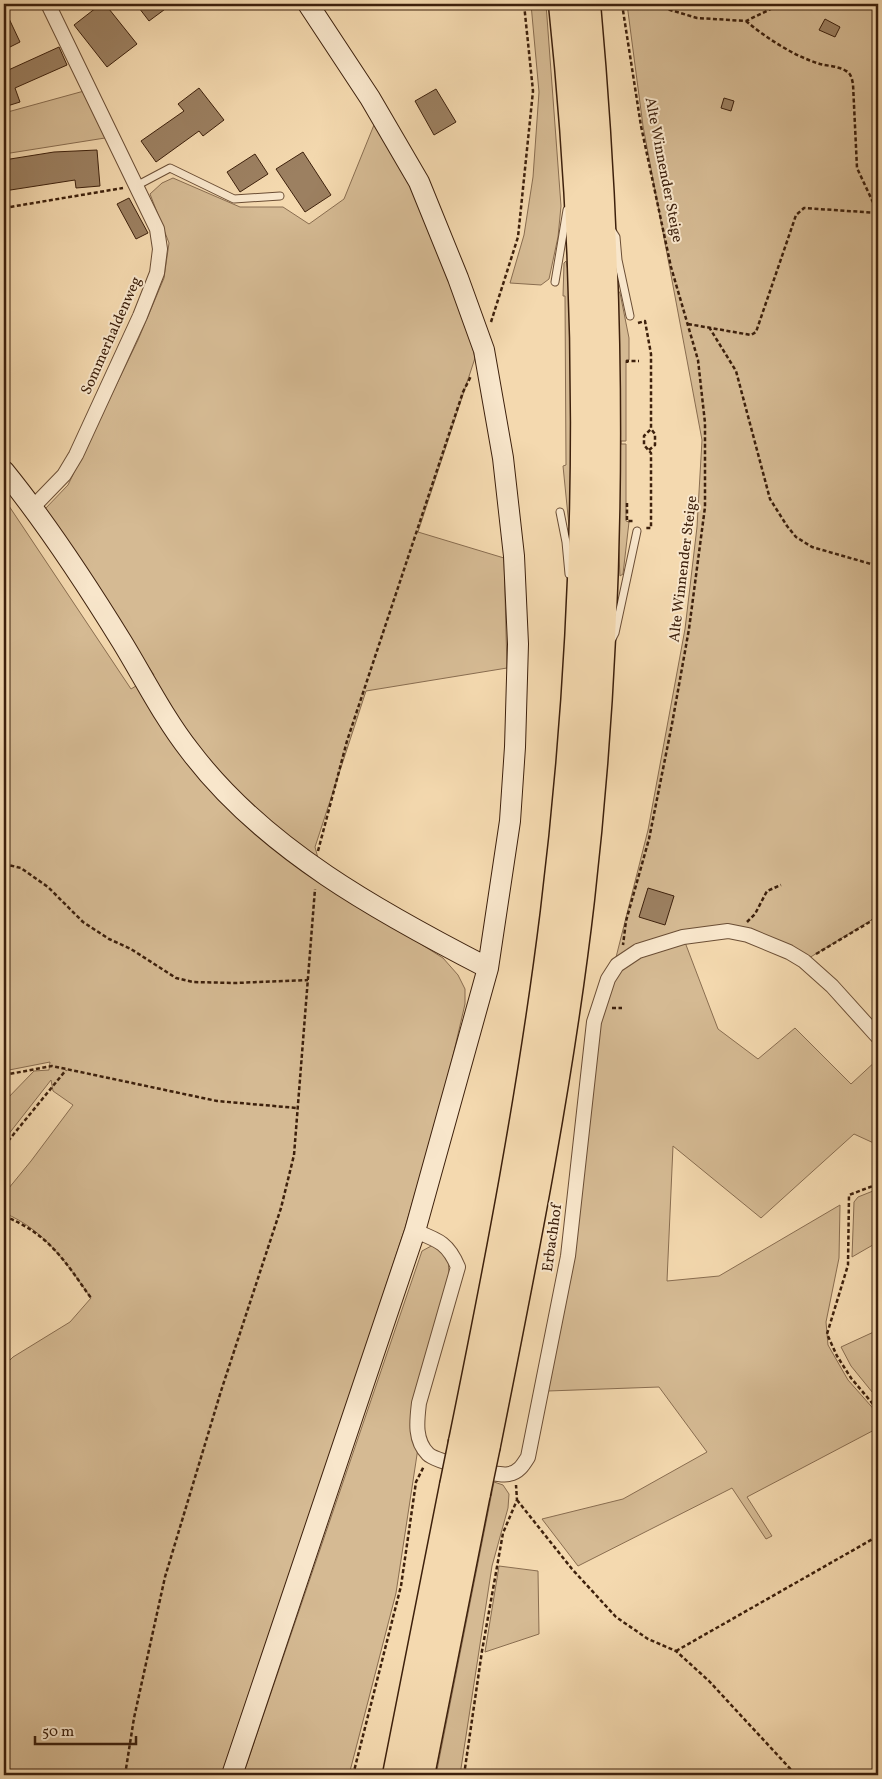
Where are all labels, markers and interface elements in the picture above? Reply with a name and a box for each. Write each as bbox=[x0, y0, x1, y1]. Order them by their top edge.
street label: Alte Winnender Steige bbox=[639, 96, 687, 244]
street label: Sommerhaldenweg bbox=[77, 273, 148, 398]
street label: Alte Winnender Steige bbox=[665, 494, 703, 644]
street label: Erbachhof bbox=[538, 1201, 568, 1273]
scale bar bbox=[35, 1714, 136, 1746]
text: 50 m bbox=[42, 1722, 74, 1743]

